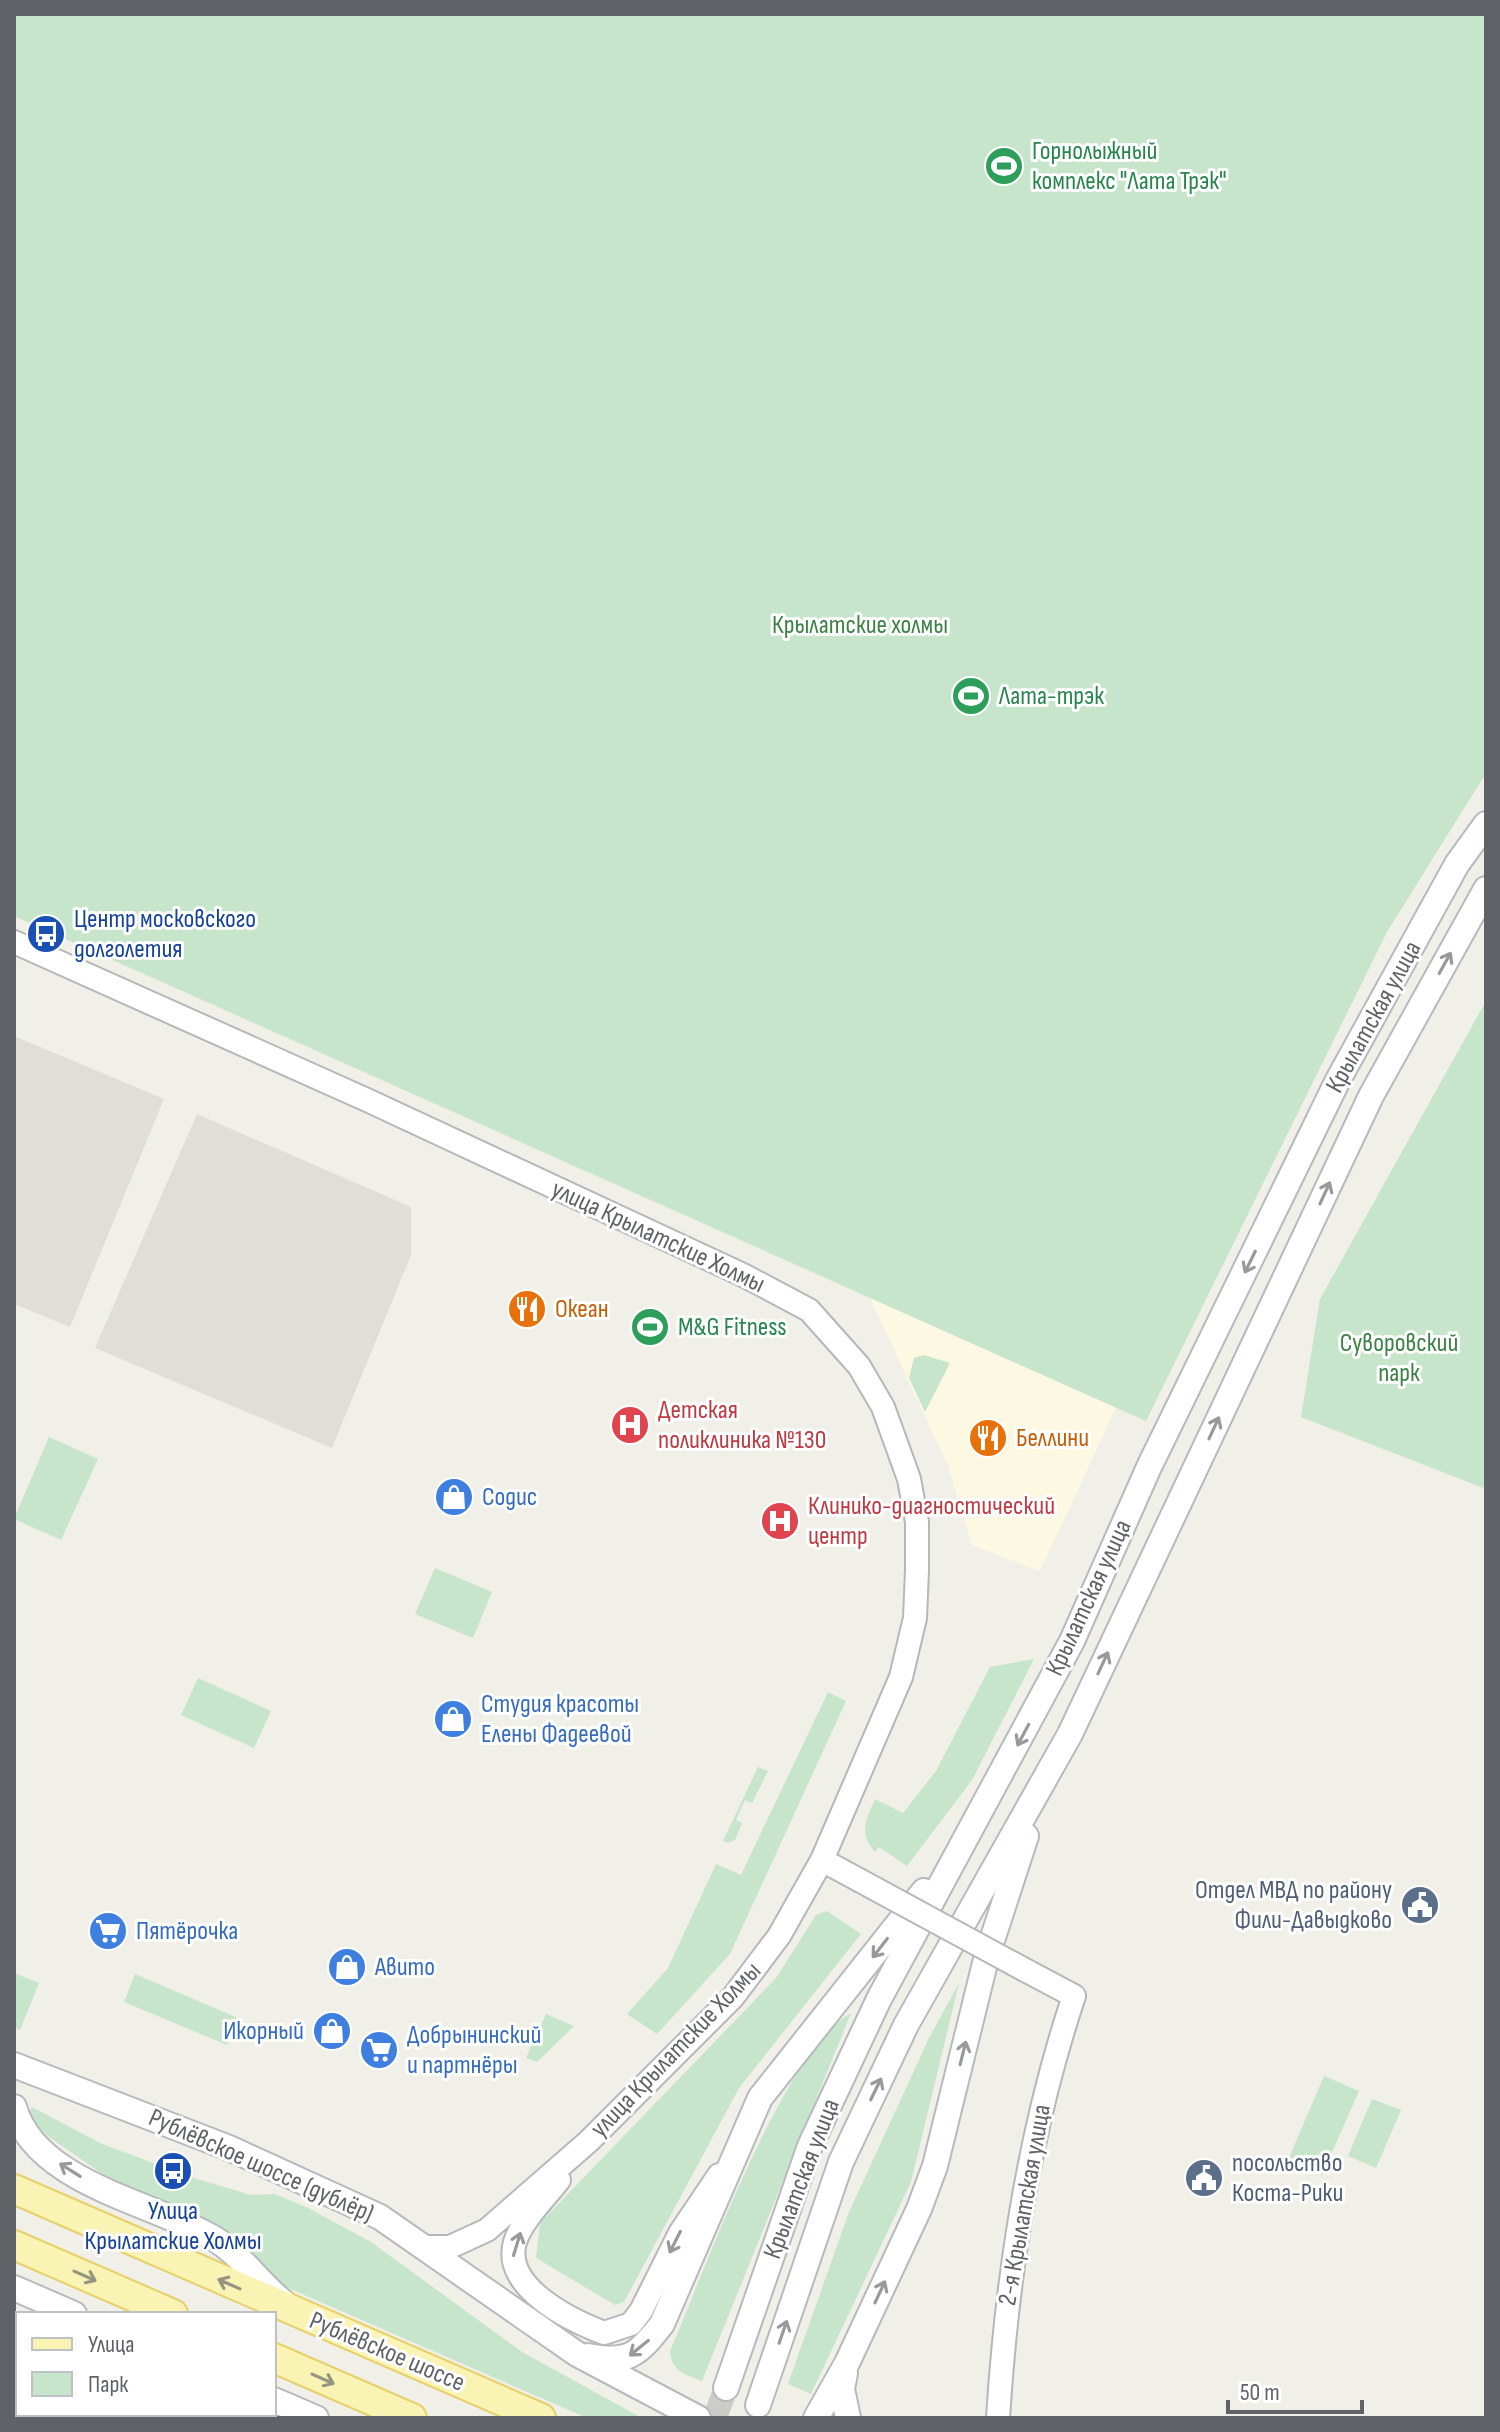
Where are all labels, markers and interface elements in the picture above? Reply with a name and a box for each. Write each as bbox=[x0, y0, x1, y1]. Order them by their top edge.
place label: Горнолыжный комплекс "Лата Трэк" bbox=[1032, 136, 1227, 197]
sports icon: Горнолыжный комплекс "Лата Трэк" bbox=[983, 145, 1025, 187]
park label: Крылатские холмы bbox=[772, 610, 948, 641]
sports icon: Лата-трэк bbox=[950, 675, 992, 717]
place label: Лата-трэк bbox=[998, 681, 1104, 712]
place label: Центр московского долголетия bbox=[74, 904, 256, 965]
bus stop icon: Центр московского долголетия bbox=[25, 913, 67, 955]
street label: Крылатская улица bbox=[1320, 936, 1428, 1098]
one-way arrow bbox=[1438, 951, 1453, 975]
street label: улица Крылатские Холмы bbox=[546, 1174, 770, 1300]
one-way arrow bbox=[1318, 1181, 1333, 1205]
one-way arrow bbox=[1241, 1249, 1257, 1273]
restaurant icon: Океан bbox=[506, 1288, 548, 1330]
place label: Океан bbox=[555, 1294, 609, 1325]
sports icon: M&G Fitness bbox=[629, 1306, 671, 1348]
place label: M&G Fitness bbox=[678, 1312, 787, 1343]
park label: Суворовский парк bbox=[1340, 1328, 1458, 1389]
place label: Детская поликлиника №130 bbox=[658, 1395, 826, 1456]
hospital icon: Детская поликлиника №130 bbox=[609, 1404, 651, 1446]
restaurant icon: Беллини bbox=[967, 1417, 1009, 1459]
one-way arrow bbox=[1207, 1417, 1222, 1441]
place label: Беллини bbox=[1016, 1423, 1089, 1454]
shop icon: Содис bbox=[433, 1476, 475, 1518]
place label: Содис bbox=[482, 1482, 537, 1513]
place label: Клинико-диагностический центр bbox=[808, 1491, 1055, 1552]
hospital icon: Клинико-диагностический центр bbox=[759, 1500, 801, 1542]
street label: Крылатская улица bbox=[1039, 1515, 1139, 1681]
one-way arrow bbox=[1096, 1652, 1111, 1676]
place label: Студия красоты Елены Фадеевой bbox=[481, 1689, 639, 1750]
shop icon: Студия красоты Елены Фадеевой bbox=[432, 1698, 474, 1740]
one-way arrow bbox=[1015, 1722, 1031, 1746]
place label: Отдел МВД по району Фили-Давыдково bbox=[1195, 1875, 1392, 1936]
public building icon: Отдел МВД по району Фили-Давыдково bbox=[1399, 1884, 1441, 1926]
supermarket icon: Пятёрочка bbox=[87, 1910, 129, 1952]
place label: Пятёрочка bbox=[136, 1916, 238, 1947]
one-way arrow bbox=[872, 1936, 889, 1958]
shop icon: Авито bbox=[326, 1946, 368, 1988]
place label: Авито bbox=[374, 1952, 435, 1983]
street label: улица Крылатские Холмы bbox=[584, 1956, 768, 2144]
shop icon: Икорный bbox=[311, 2010, 353, 2052]
place label: Икорный bbox=[223, 2016, 304, 2047]
place label: Добрынинский и партнёры bbox=[407, 2020, 541, 2081]
supermarket icon: Добрынинский и партнёры bbox=[358, 2029, 400, 2071]
one-way arrow bbox=[956, 2041, 971, 2067]
one-way arrow bbox=[869, 2077, 884, 2101]
street label: Крылатская улица bbox=[757, 2095, 847, 2263]
street label: Рублёвское шоссе (дублёр) bbox=[144, 2102, 378, 2230]
street label: 2-я Крылатская улица bbox=[992, 2102, 1058, 2308]
place label: посольство Коста-Рики bbox=[1232, 2148, 1343, 2209]
bus stop icon: Улица Крылатские Холмы bbox=[152, 2150, 194, 2192]
public building icon: посольство Коста-Рики bbox=[1183, 2157, 1225, 2199]
one-way arrow bbox=[59, 2162, 81, 2179]
place label: Улица Крылатские Холмы bbox=[84, 2196, 262, 2257]
one-way arrow bbox=[667, 2230, 683, 2254]
one-way arrow bbox=[511, 2232, 525, 2257]
one-way arrow bbox=[73, 2269, 97, 2284]
one-way arrow bbox=[217, 2276, 241, 2291]
one-way arrow bbox=[873, 2281, 888, 2305]
street label: Рублёвское шоссе bbox=[305, 2305, 469, 2399]
legend bbox=[16, 2312, 276, 2416]
one-way arrow bbox=[776, 2319, 791, 2344]
text: Улица bbox=[88, 2330, 134, 2359]
one-way arrow bbox=[630, 2339, 650, 2357]
scale bar bbox=[1228, 2364, 1362, 2414]
text: Парк bbox=[88, 2370, 129, 2399]
one-way arrow bbox=[310, 2373, 334, 2388]
text: 50 m bbox=[1240, 2378, 1280, 2407]

